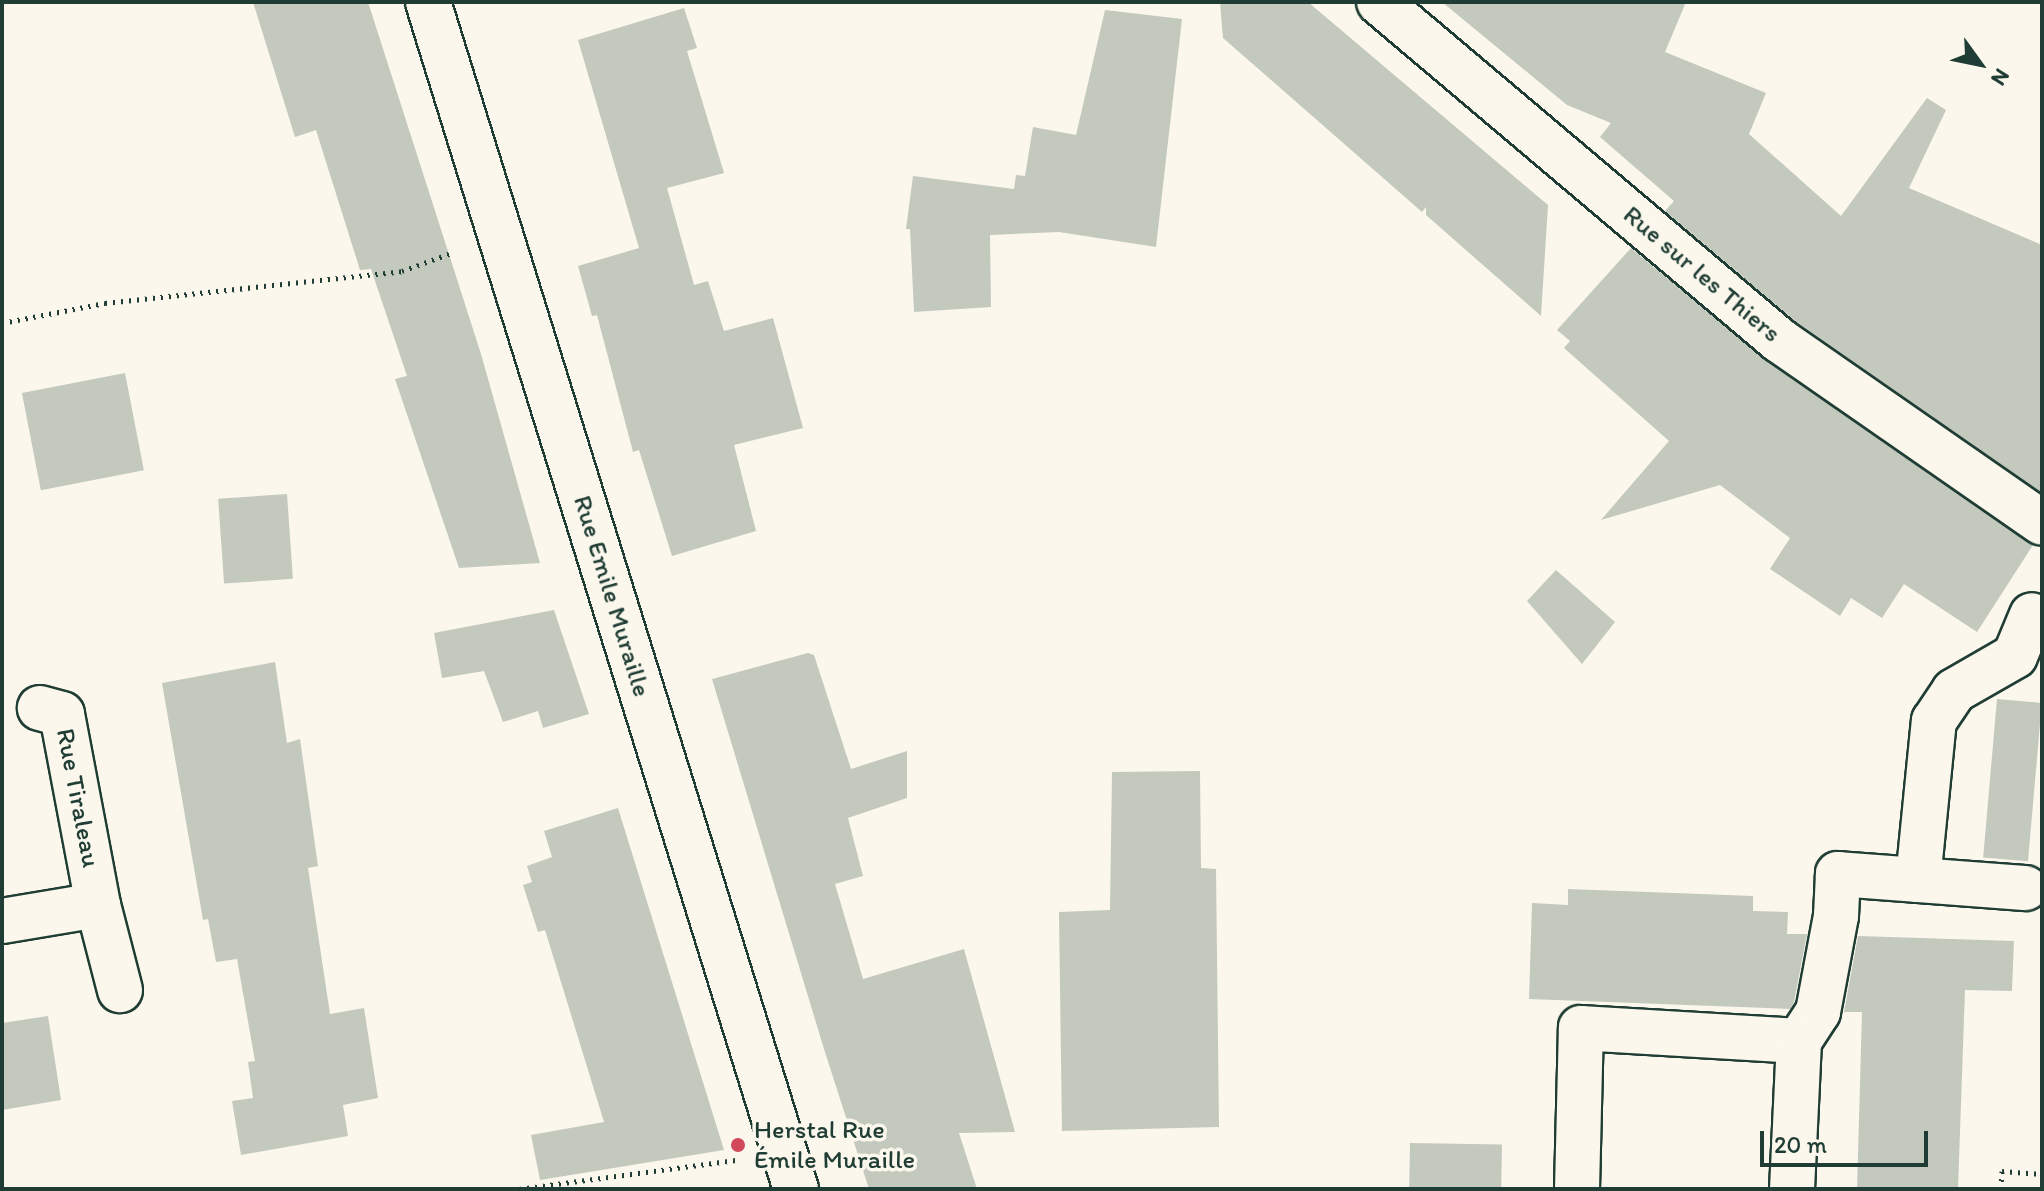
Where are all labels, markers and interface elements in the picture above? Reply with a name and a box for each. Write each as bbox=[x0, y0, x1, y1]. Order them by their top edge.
north arrow bbox=[1940, 24, 2020, 104]
text: N bbox=[1985, 64, 2016, 91]
street label: Rue sur les Thiers bbox=[1617, 199, 1787, 349]
street label: Rue Emile Muraille bbox=[567, 492, 657, 700]
street label: Rue Tiraleau bbox=[49, 726, 107, 870]
place label: Herstal Rue Émile Muraille bbox=[754, 1114, 914, 1176]
scale bar bbox=[1764, 1115, 1932, 1165]
text: 20 m bbox=[1774, 1130, 1827, 1159]
marker: Herstal Rue Émile Muraille bbox=[729, 1136, 747, 1154]

